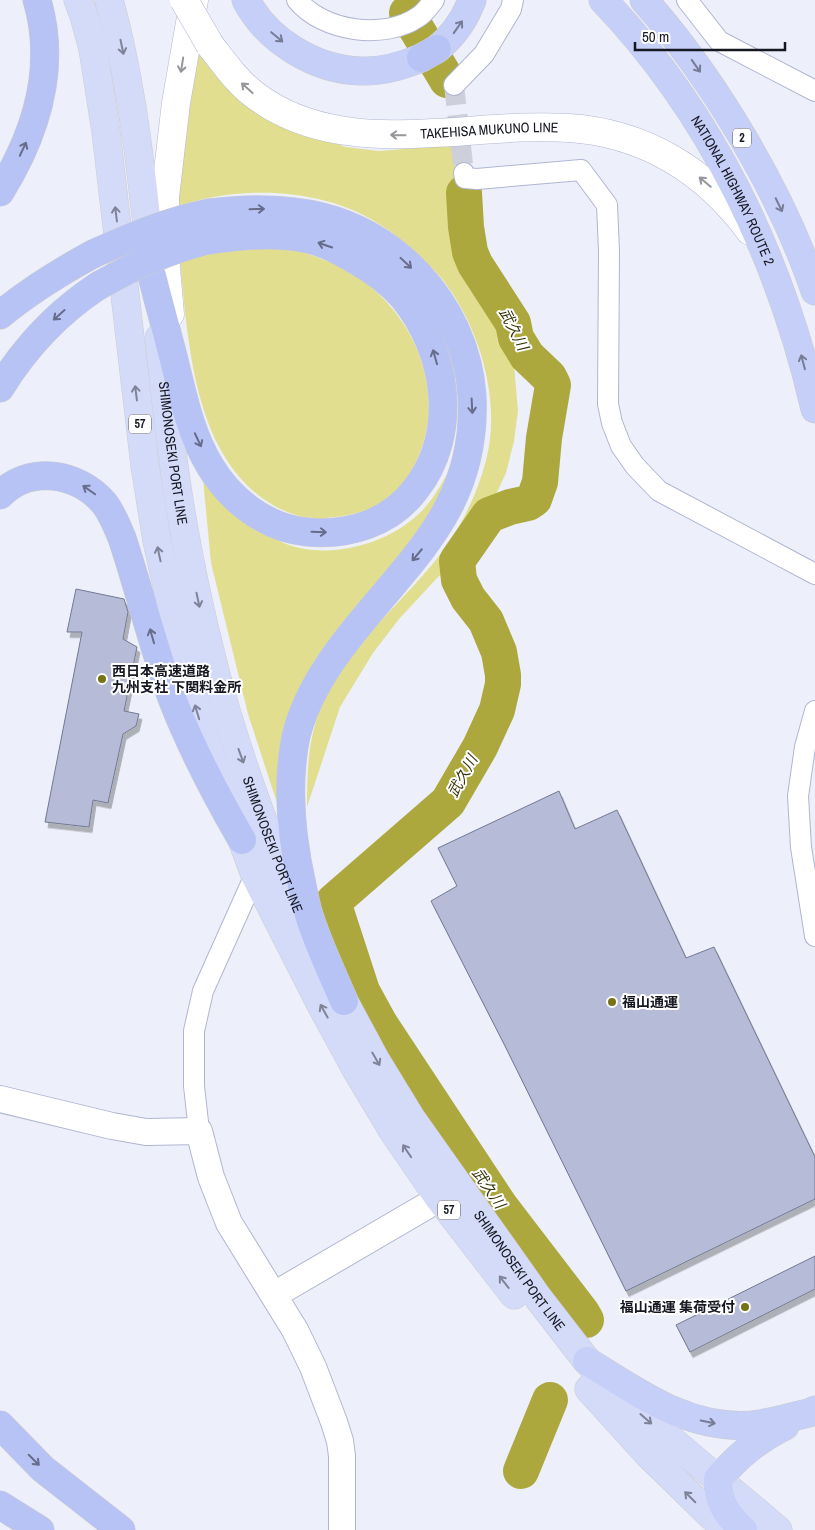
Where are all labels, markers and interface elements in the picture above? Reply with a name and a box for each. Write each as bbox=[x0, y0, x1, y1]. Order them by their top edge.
one-way arrow bbox=[453, 20, 463, 34]
scale bar bbox=[635, 20, 785, 52]
text: 50 m bbox=[642, 26, 669, 47]
one-way arrow bbox=[270, 31, 283, 42]
one-way arrow bbox=[117, 39, 127, 55]
one-way arrow bbox=[177, 57, 187, 73]
one-way arrow bbox=[691, 58, 701, 72]
one-way arrow bbox=[241, 82, 253, 94]
street label: NATIONAL HIGHWAY ROUTE 2 bbox=[687, 112, 778, 268]
street label: TAKEHISA MUKUNO LINE bbox=[420, 118, 559, 143]
road number: 2 bbox=[733, 128, 751, 148]
one-way arrow bbox=[391, 130, 407, 140]
one-way arrow bbox=[19, 142, 29, 157]
one-way arrow bbox=[699, 176, 712, 187]
one-way arrow bbox=[774, 197, 784, 212]
one-way arrow bbox=[249, 204, 265, 214]
one-way arrow bbox=[111, 206, 121, 222]
one-way arrow bbox=[318, 240, 334, 249]
one-way arrow bbox=[400, 257, 413, 269]
water label: 武久川 bbox=[494, 304, 534, 356]
one-way arrow bbox=[52, 309, 65, 321]
one-way arrow bbox=[430, 349, 439, 365]
one-way arrow bbox=[798, 354, 807, 370]
street label: SHIMONOSEKI PORT LINE bbox=[155, 380, 192, 526]
one-way arrow bbox=[131, 385, 141, 401]
one-way arrow bbox=[468, 398, 477, 414]
road number: 57 bbox=[129, 414, 151, 434]
one-way arrow bbox=[193, 432, 203, 447]
one-way arrow bbox=[82, 485, 96, 495]
one-way arrow bbox=[311, 528, 327, 537]
one-way arrow bbox=[154, 546, 163, 562]
one-way arrow bbox=[411, 548, 422, 561]
one-way arrow bbox=[194, 591, 204, 607]
one-way arrow bbox=[146, 629, 156, 645]
place label: 西日本高速道路 九州支社 下関料金所 bbox=[112, 662, 241, 696]
marker: 西日本高速道路 九州支社 下関料金所 bbox=[96, 673, 108, 685]
one-way arrow bbox=[192, 704, 202, 720]
one-way arrow bbox=[237, 748, 246, 764]
water label: 武久川 bbox=[442, 749, 483, 801]
street label: SHIMONOSEKI PORT LINE bbox=[239, 774, 307, 915]
place label: 福山通運 bbox=[622, 993, 678, 1011]
marker: 福山通運 bbox=[606, 996, 618, 1008]
one-way arrow bbox=[319, 1004, 329, 1019]
one-way arrow bbox=[371, 1052, 381, 1067]
one-way arrow bbox=[402, 1144, 412, 1158]
water label: 武久川 bbox=[468, 1163, 511, 1214]
road number: 57 bbox=[438, 1200, 460, 1220]
street label: SHIMONOSEKI PORT LINE bbox=[470, 1207, 569, 1334]
one-way arrow bbox=[499, 1275, 509, 1289]
place label: 福山通運 集荷受付 bbox=[620, 1298, 735, 1316]
marker: 福山通運 集荷受付 bbox=[739, 1301, 751, 1313]
one-way arrow bbox=[640, 1414, 653, 1425]
one-way arrow bbox=[699, 1418, 715, 1427]
one-way arrow bbox=[28, 1453, 40, 1466]
one-way arrow bbox=[684, 1491, 697, 1503]

